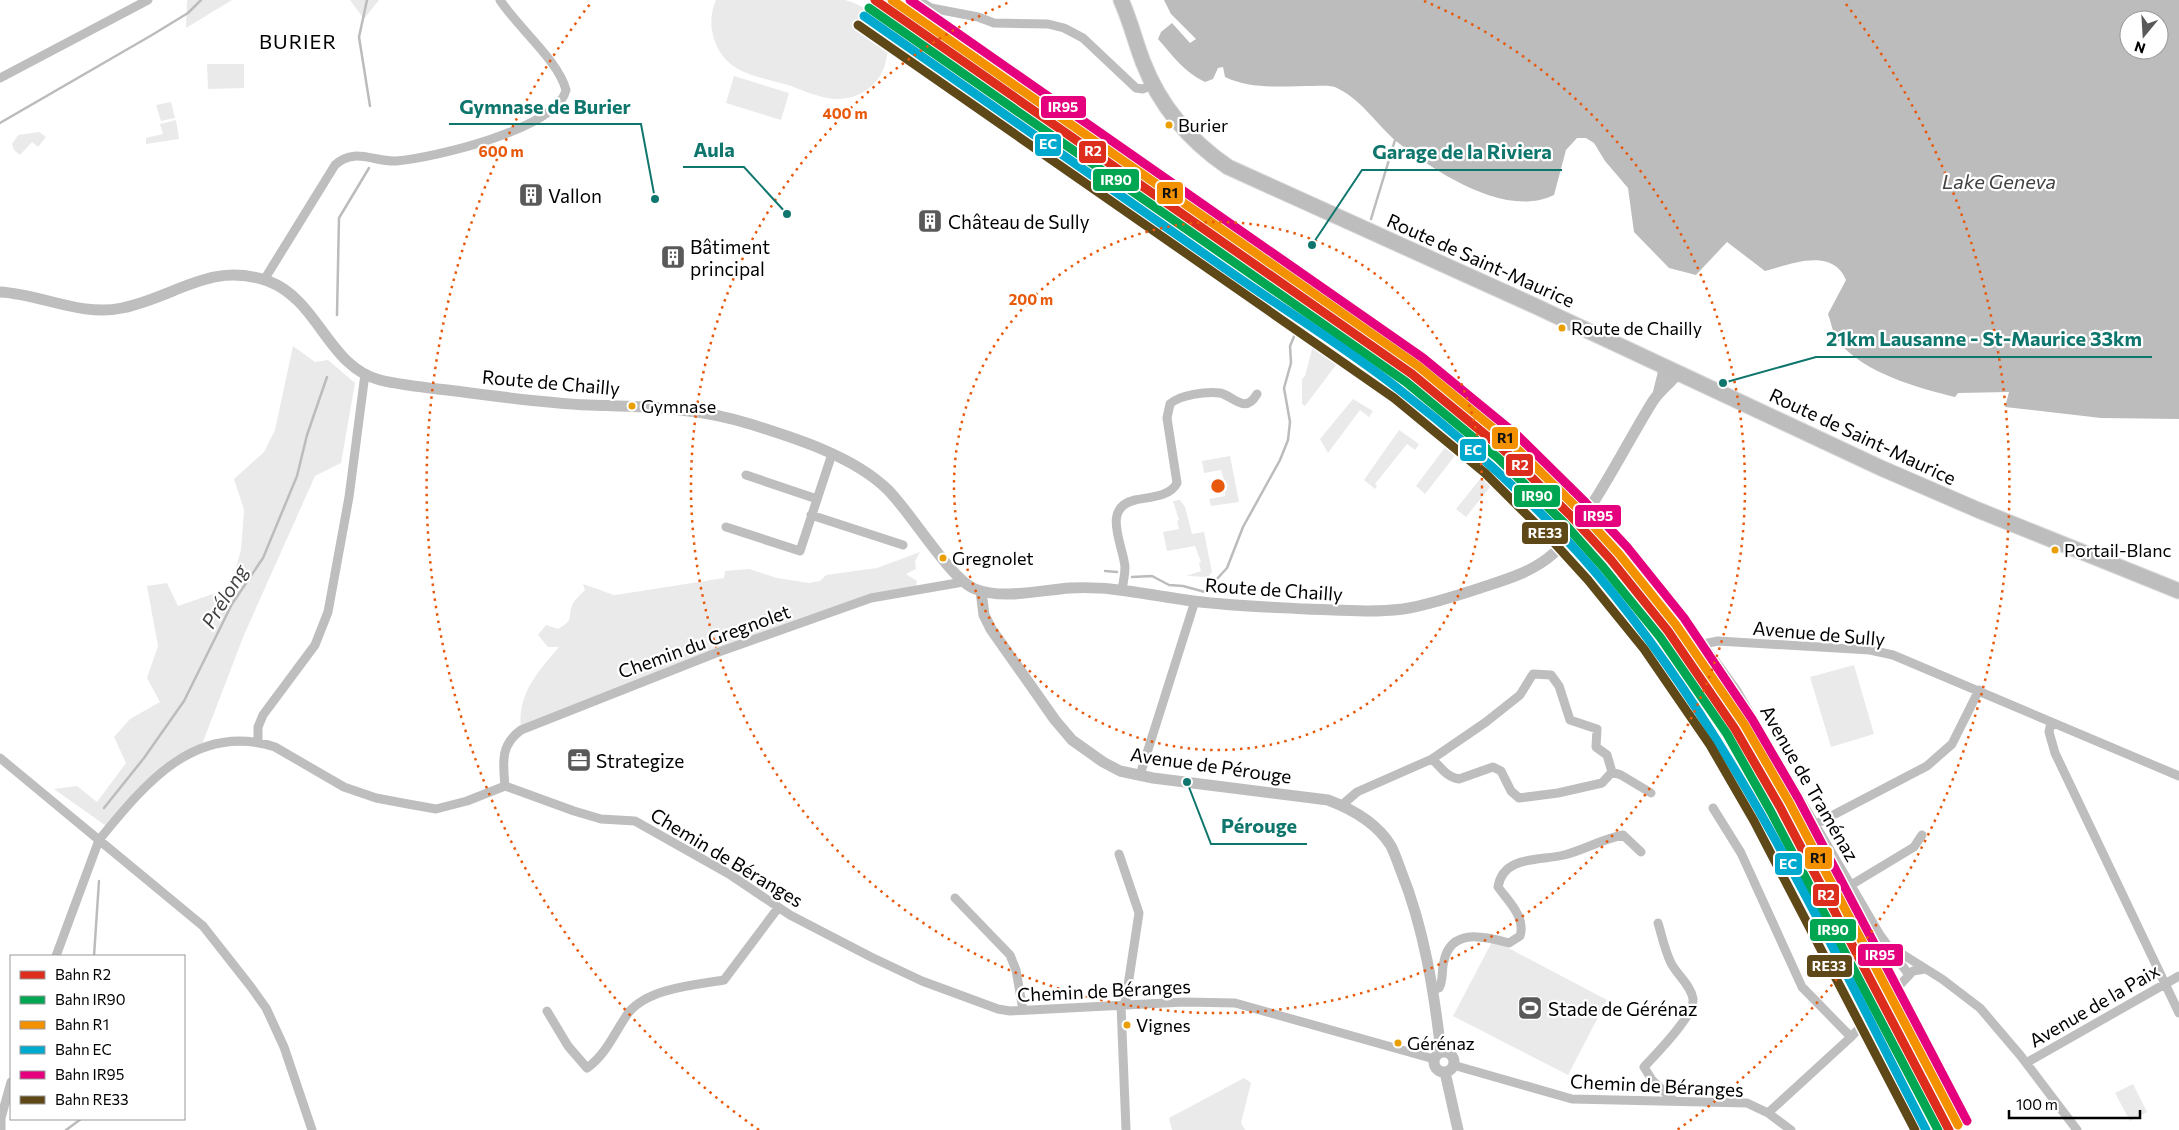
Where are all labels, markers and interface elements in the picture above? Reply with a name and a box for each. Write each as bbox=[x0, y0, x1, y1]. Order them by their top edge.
north arrow bbox=[2119, 10, 2169, 60]
district label: BURIER bbox=[259, 29, 337, 53]
text: N bbox=[2132, 38, 2147, 58]
callout: Gymnase de Burier bbox=[449, 89, 641, 124]
text: Gymnase de Burier bbox=[459, 94, 631, 118]
line badge: IR95 bbox=[1040, 95, 1087, 119]
text: IR95 bbox=[1048, 98, 1078, 115]
text: 400 m bbox=[822, 104, 868, 122]
place label: Burier bbox=[1178, 114, 1228, 136]
marker: Burier bbox=[1164, 120, 1174, 130]
callout: Aula bbox=[683, 132, 744, 167]
line badge: EC bbox=[1034, 133, 1062, 157]
text: EC bbox=[1039, 135, 1057, 152]
callout: Garage de la Riviera bbox=[1362, 135, 1562, 170]
text: Aula bbox=[693, 137, 735, 161]
text: Garage de la Riviera bbox=[1372, 139, 1552, 163]
line badge: R2 bbox=[1078, 140, 1107, 164]
text: 600 m bbox=[478, 142, 524, 160]
text: R2 bbox=[1084, 142, 1102, 159]
line badge: IR90 bbox=[1092, 168, 1140, 192]
water label: Lake Geneva bbox=[1942, 169, 2056, 193]
text: IR90 bbox=[1100, 171, 1132, 188]
line badge: R1 bbox=[1156, 181, 1184, 205]
building icon: Vallon bbox=[518, 182, 544, 208]
place label: Vallon bbox=[548, 184, 602, 207]
text: R1 bbox=[1162, 184, 1178, 201]
building icon: Château de Sully bbox=[917, 208, 943, 234]
street label: Route de Saint-Maurice bbox=[1384, 208, 1578, 312]
place label: Château de Sully bbox=[948, 210, 1090, 233]
place label: Bâtiment principal bbox=[690, 235, 770, 280]
building icon: Bâtiment principal bbox=[660, 244, 686, 270]
text: 200 m bbox=[1009, 290, 1053, 308]
place label: Route de Chailly bbox=[1571, 317, 1702, 339]
callout: 21km Lausanne - St-Maurice 33km bbox=[1816, 322, 2152, 357]
marker: Route de Chailly bbox=[1557, 323, 1567, 333]
text: 21km Lausanne - St-Maurice 33km bbox=[1826, 326, 2142, 350]
street label: Route de Chailly bbox=[481, 365, 621, 399]
street label: Route de Saint-Maurice bbox=[1766, 383, 1960, 489]
place label: Gymnase bbox=[641, 395, 716, 417]
marker: Gymnase bbox=[627, 401, 637, 411]
line badge: R1 bbox=[1491, 426, 1519, 450]
text: R1 bbox=[1497, 429, 1513, 446]
line badge: EC bbox=[1459, 438, 1487, 462]
text: EC bbox=[1464, 441, 1482, 458]
line badge: R2 bbox=[1505, 453, 1534, 477]
text: R2 bbox=[1511, 456, 1529, 473]
centre of rings bbox=[1209, 477, 1227, 495]
line badge: IR90 bbox=[1513, 484, 1561, 508]
text: IR90 bbox=[1521, 487, 1553, 504]
line badge: IR95 bbox=[1574, 504, 1622, 528]
text: IR95 bbox=[1583, 507, 1613, 524]
line badge: RE33 bbox=[1521, 521, 1569, 545]
text: RE33 bbox=[1528, 524, 1562, 541]
place label: Portail-Blanc bbox=[2064, 539, 2171, 561]
marker: Portail-Blanc bbox=[2050, 545, 2060, 555]
place label: Gregnolet bbox=[952, 547, 1034, 569]
marker: Gregnolet bbox=[938, 553, 948, 563]
water label: Prélong bbox=[196, 559, 253, 632]
street label: Route de Chailly bbox=[1204, 573, 1344, 605]
street label: Chemin du Gregnolet bbox=[615, 599, 793, 683]
street label: Avenue de Sully bbox=[1752, 616, 1886, 650]
street label: Avenue de Traménaz bbox=[1756, 701, 1864, 865]
street label: Avenue de Pérouge bbox=[1129, 742, 1293, 788]
office icon: Strategize bbox=[566, 747, 592, 773]
place label: Strategize bbox=[596, 749, 684, 772]
street label: Chemin de Béranges bbox=[647, 802, 807, 912]
callout: Pérouge bbox=[1211, 809, 1307, 844]
text: Pérouge bbox=[1221, 813, 1297, 837]
line badge: R1 bbox=[1804, 846, 1833, 870]
text: R1 bbox=[1810, 849, 1826, 866]
line badge: EC bbox=[1774, 852, 1803, 876]
text: EC bbox=[1779, 855, 1797, 872]
line badge: R2 bbox=[1812, 883, 1840, 907]
text: R2 bbox=[1817, 886, 1835, 903]
line badge: IR90 bbox=[1809, 918, 1857, 942]
text: IR90 bbox=[1817, 921, 1849, 938]
line badge: IR95 bbox=[1857, 943, 1904, 967]
text: IR95 bbox=[1865, 946, 1895, 963]
line badge: RE33 bbox=[1806, 954, 1853, 978]
legend bbox=[10, 955, 185, 1120]
text: RE33 bbox=[1812, 957, 1846, 974]
street label: Avenue de la Paix bbox=[2025, 958, 2163, 1052]
text: Bahn R2 bbox=[55, 965, 111, 983]
street label: Chemin de Béranges bbox=[1017, 974, 1191, 1006]
text: Bahn IR90 bbox=[55, 990, 126, 1008]
sports icon: Stade de Gérénaz bbox=[1517, 995, 1543, 1021]
place label: Stade de Gérénaz bbox=[1548, 997, 1697, 1020]
place label: Vignes bbox=[1136, 1014, 1191, 1036]
text: Bahn R1 bbox=[55, 1015, 109, 1033]
marker: Vignes bbox=[1122, 1020, 1132, 1030]
place label: Gérénaz bbox=[1407, 1032, 1475, 1054]
marker: Gérénaz bbox=[1393, 1038, 1403, 1048]
text: Bahn EC bbox=[55, 1040, 112, 1058]
text: Bahn IR95 bbox=[55, 1065, 124, 1083]
street label: Chemin de Béranges bbox=[1570, 1069, 1744, 1101]
scale bar bbox=[2009, 1088, 2140, 1120]
text: Bahn RE33 bbox=[55, 1090, 129, 1108]
text: 100 m bbox=[2016, 1095, 2058, 1113]

